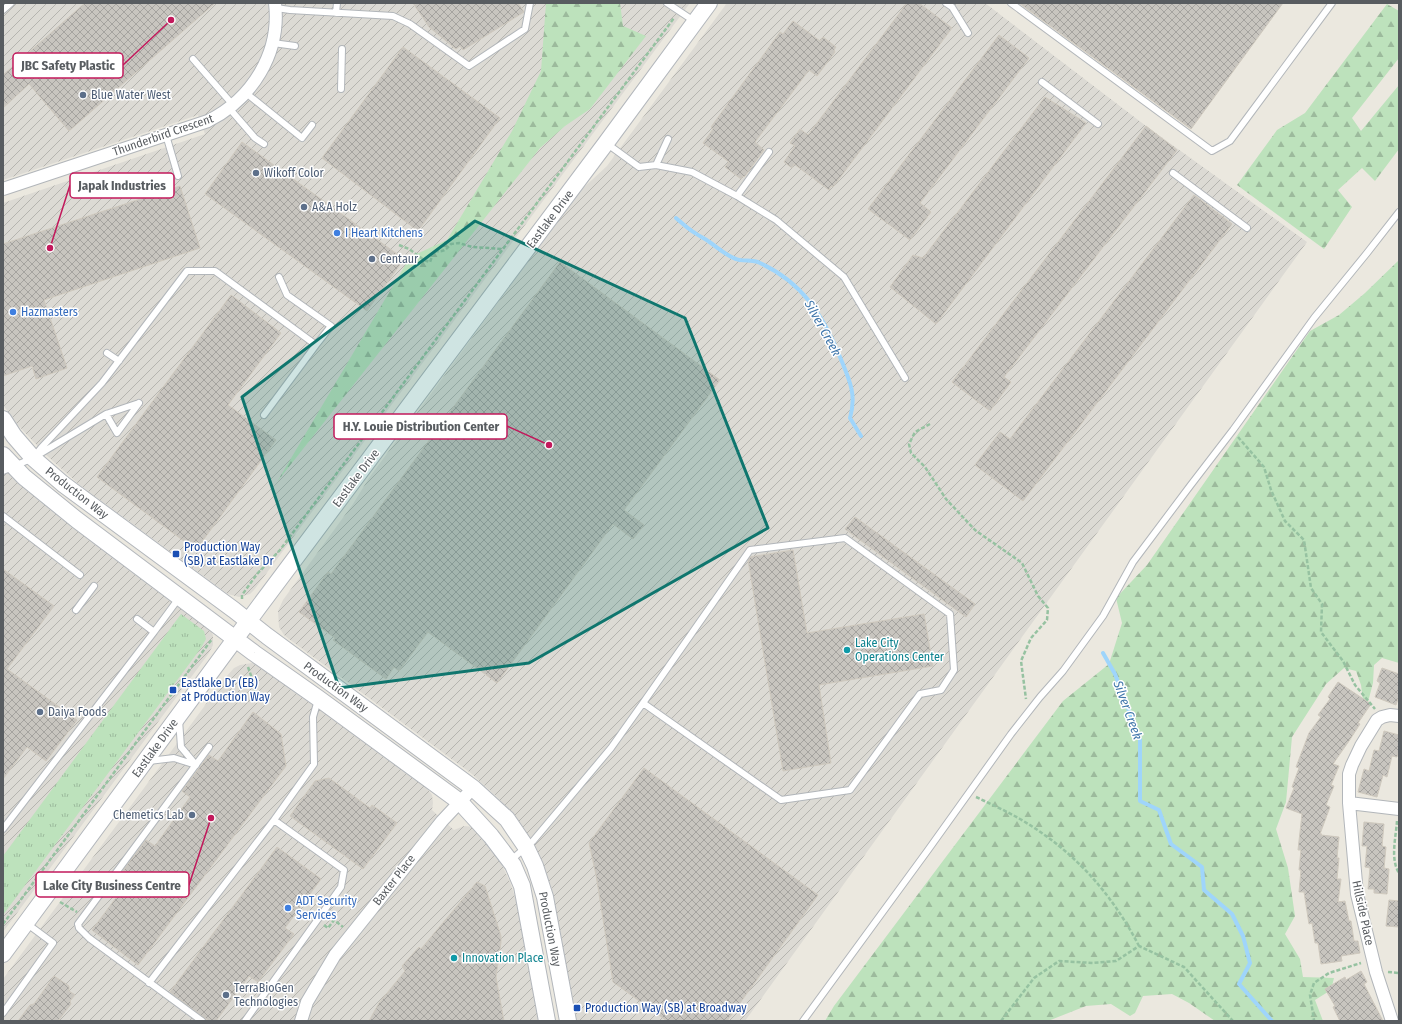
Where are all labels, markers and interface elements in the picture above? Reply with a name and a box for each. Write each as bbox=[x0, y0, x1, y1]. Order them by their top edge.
callout: JBC Safety Plastic bbox=[13, 53, 123, 78]
text: JBC Safety Plastic bbox=[20, 58, 115, 73]
place label: Blue Water West bbox=[91, 88, 171, 102]
marker: Blue Water West bbox=[78, 90, 88, 100]
street label: Thunderbird Crescent bbox=[111, 111, 215, 159]
place label: Wikoff Color bbox=[264, 166, 325, 180]
marker: Wikoff Color bbox=[251, 168, 261, 178]
callout: Japak Industries bbox=[70, 173, 174, 198]
text: Japak Industries bbox=[77, 178, 166, 193]
street label: Eastlake Drive bbox=[524, 187, 576, 251]
place label: A&A Holz bbox=[312, 200, 357, 214]
marker: A&A Holz bbox=[299, 202, 309, 212]
place label: I Heart Kitchens bbox=[345, 226, 423, 240]
marker: I Heart Kitchens bbox=[332, 228, 342, 238]
place label: Centaur bbox=[380, 252, 419, 266]
marker: Centaur bbox=[367, 254, 377, 264]
water label: Silver Creek bbox=[801, 297, 845, 359]
place label: Hazmasters bbox=[21, 305, 78, 319]
marker: Hazmasters bbox=[8, 307, 18, 317]
callout: H.Y. Louie Distribution Center bbox=[334, 414, 507, 439]
text: H.Y. Louie Distribution Center bbox=[343, 419, 499, 434]
street label: Eastlake Drive bbox=[330, 446, 382, 510]
street label: Production Way bbox=[43, 464, 112, 522]
place label: Production Way (SB) at Eastlake Dr bbox=[184, 540, 274, 568]
marker: Production Way (SB) at Eastlake Dr bbox=[171, 549, 181, 559]
place label: Lake City Operations Center bbox=[855, 636, 945, 664]
marker: Lake City Operations Center bbox=[842, 645, 852, 655]
street label: Production Way bbox=[301, 659, 371, 715]
place label: Eastlake Dr (EB) at Production Way bbox=[181, 676, 270, 704]
water label: Silver Creek bbox=[1110, 678, 1146, 742]
marker: Eastlake Dr (EB) at Production Way bbox=[168, 685, 178, 695]
place label: Daiya Foods bbox=[48, 705, 107, 719]
marker: Daiya Foods bbox=[35, 707, 45, 717]
street label: Eastlake Drive bbox=[129, 716, 181, 780]
place label: Chemetics Lab bbox=[113, 808, 184, 822]
marker: Chemetics Lab bbox=[187, 810, 197, 820]
street label: Baxter Place bbox=[370, 852, 418, 908]
callout: Lake City Business Centre bbox=[36, 872, 189, 897]
text: Lake City Business Centre bbox=[43, 878, 181, 893]
street label: Hillside Place bbox=[1349, 879, 1377, 947]
street label: Production Way bbox=[536, 890, 564, 968]
place label: ADT Security Services bbox=[296, 894, 358, 922]
marker: ADT Security Services bbox=[283, 903, 293, 913]
place label: Innovation Place bbox=[462, 951, 544, 965]
marker: Innovation Place bbox=[449, 953, 459, 963]
place label: TerraBioGen Technologies bbox=[234, 981, 298, 1009]
marker: TerraBioGen Technologies bbox=[221, 990, 231, 1000]
place label: Production Way (SB) at Broadway bbox=[585, 1001, 747, 1015]
marker: Production Way (SB) at Broadway bbox=[572, 1003, 582, 1013]

